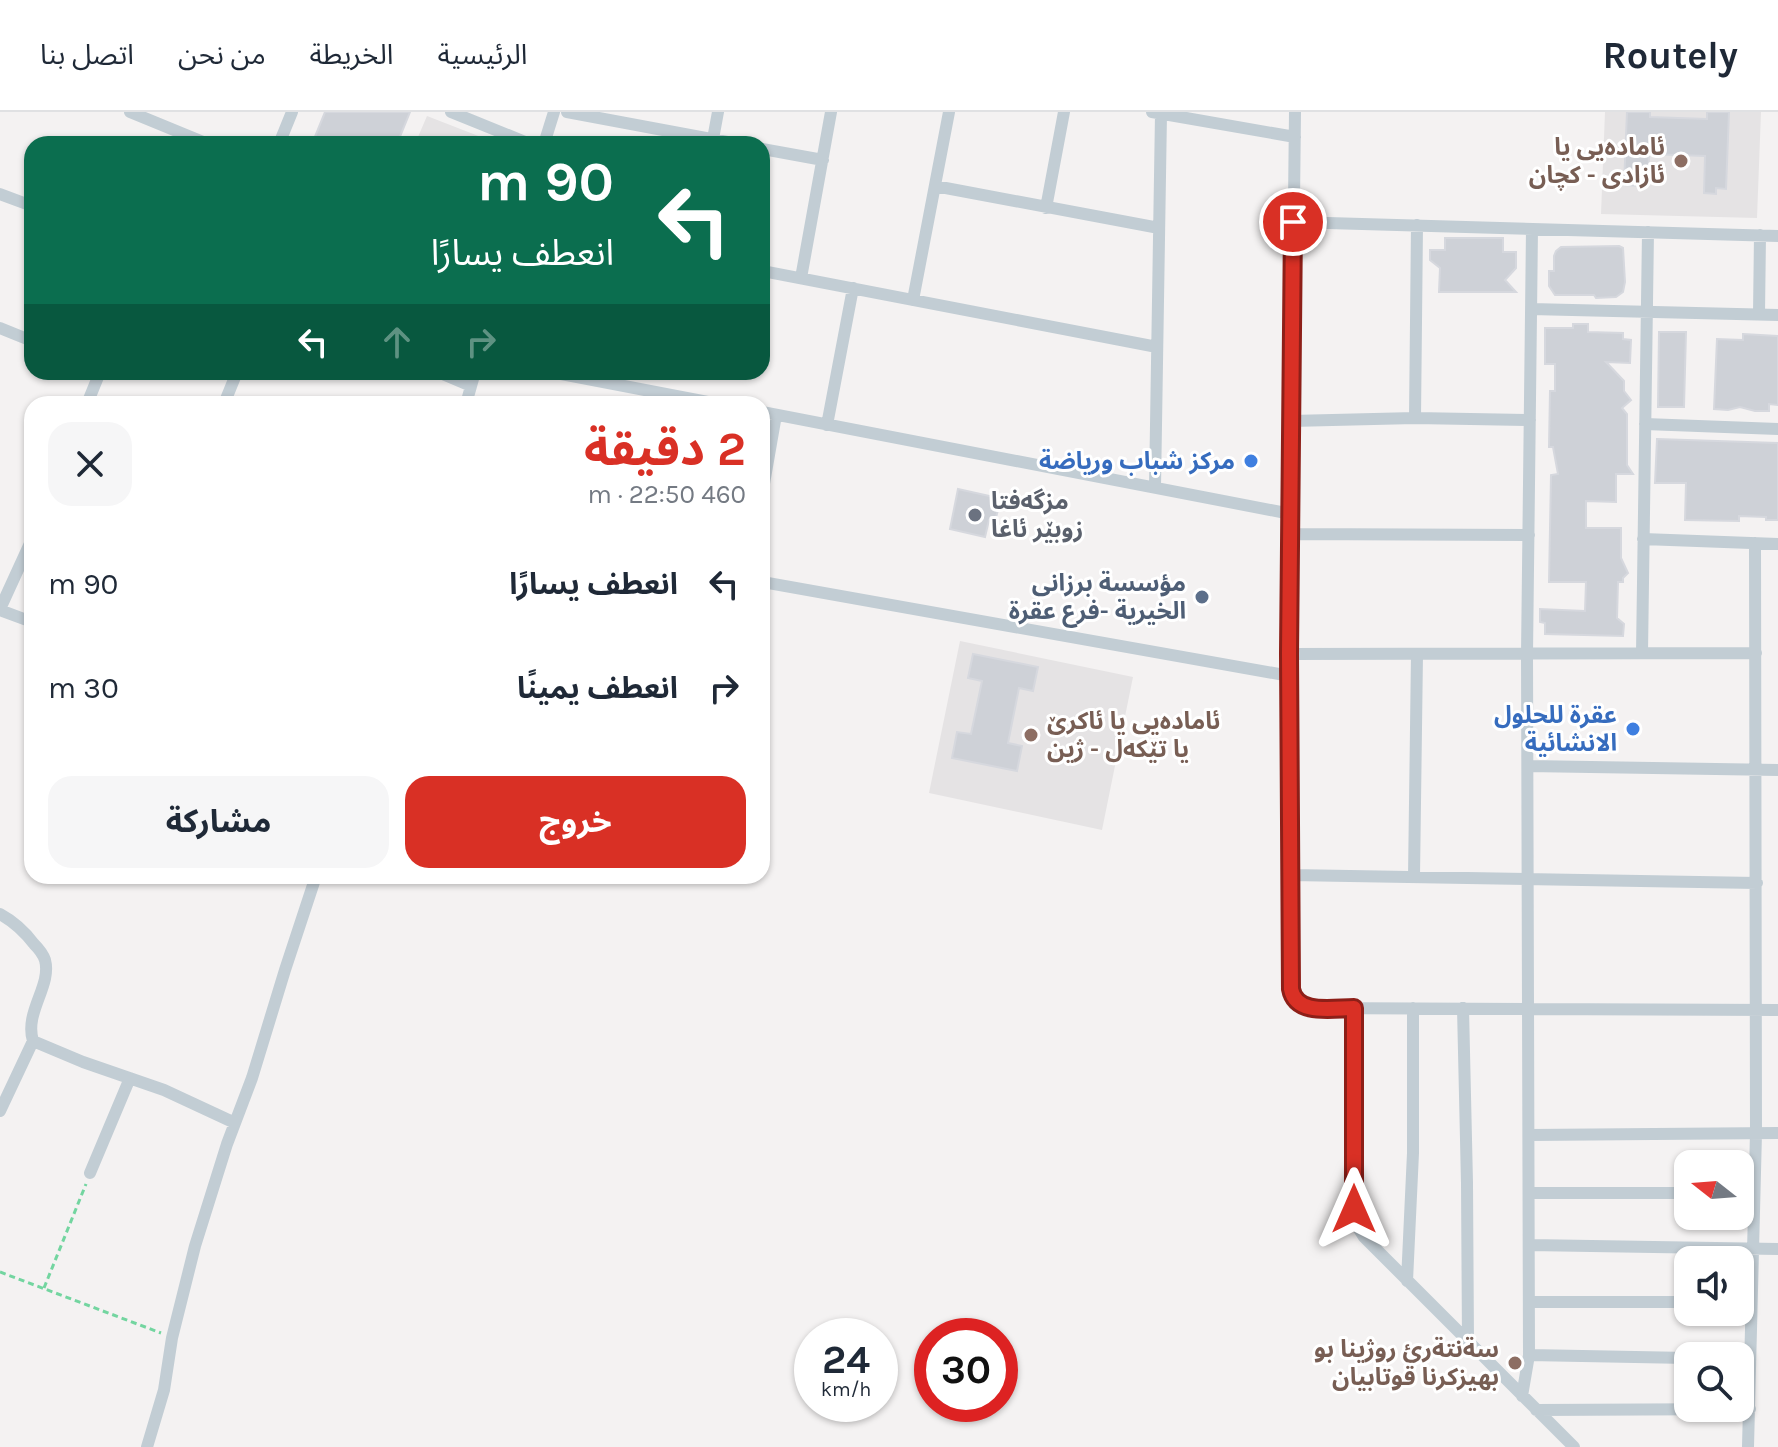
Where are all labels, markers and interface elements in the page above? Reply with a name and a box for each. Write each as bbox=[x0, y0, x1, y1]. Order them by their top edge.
text: Routely bbox=[1602, 33, 1738, 78]
text: اتصل بنا bbox=[40, 38, 134, 71]
text: من نحن bbox=[178, 38, 266, 71]
text: الخريطة bbox=[310, 38, 393, 71]
text: الرئيسية bbox=[437, 38, 528, 71]
place label: ئامادەیی یا ئازادی - کچان bbox=[1529, 133, 1665, 191]
text: 90 m bbox=[477, 149, 614, 214]
marker: ئامادەیی یا ئازادی - کچان bbox=[1672, 152, 1690, 170]
icon: left bbox=[642, 168, 746, 272]
pin bbox=[1259, 188, 1327, 256]
icon: arrive bbox=[1271, 200, 1315, 244]
text: انعطف يسارًا bbox=[431, 232, 614, 274]
icon: left bbox=[291, 320, 335, 364]
icon: ahead bbox=[375, 320, 419, 364]
icon: right bbox=[459, 320, 503, 364]
text: 2 دقيقة bbox=[584, 421, 746, 477]
button: close bbox=[48, 422, 132, 506]
place label: مركز شباب ورياضة bbox=[1039, 447, 1235, 476]
marker: مركز شباب ورياضة bbox=[1242, 452, 1260, 470]
text: 460 m · 22:50 bbox=[587, 479, 746, 510]
place label: مزگەفتا زوبێر ئاغا bbox=[991, 487, 1083, 543]
marker: مزگەفتا زوبێر ئاغا bbox=[966, 506, 984, 524]
icon: left bbox=[702, 562, 746, 606]
text: 90 m bbox=[48, 566, 118, 602]
text: انعطف يسارًا bbox=[509, 566, 678, 602]
place label: مؤسسة برزانى الخيرية -فرع عقرة bbox=[1009, 569, 1186, 628]
marker: مؤسسة برزانى الخيرية -فرع عقرة bbox=[1193, 588, 1211, 606]
icon: right bbox=[702, 666, 746, 710]
text: 30 m bbox=[48, 670, 119, 706]
text: انعطف يمينًا bbox=[517, 670, 678, 706]
place label: عقرة للحلول الانشائیة bbox=[1494, 701, 1617, 757]
place label: ئامادەیی یا ئاکرێ یا تێکەل - ژین bbox=[1047, 707, 1220, 763]
marker: عقرة للحلول الانشائیة bbox=[1624, 720, 1642, 738]
marker: ئامادەیی یا ئاکرێ یا تێکەل - ژین bbox=[1022, 726, 1040, 744]
button: مشاركة bbox=[48, 776, 389, 868]
button: خروج bbox=[405, 776, 746, 868]
north arrow bbox=[1674, 1150, 1754, 1230]
map controls bbox=[1674, 1150, 1754, 1422]
position arrow bbox=[1312, 1167, 1396, 1251]
button: sound bbox=[1674, 1246, 1754, 1326]
speed limit sign: 30 bbox=[914, 1318, 1018, 1422]
place label: سةنتةرئ روژينا بو بهيزكرنا قوتابيان bbox=[1314, 1335, 1499, 1391]
text: 24 bbox=[822, 1336, 870, 1383]
button: search bbox=[1674, 1342, 1754, 1422]
marker: سةنتةرئ روژينا بو بهيزكرنا قوتابيان bbox=[1506, 1354, 1524, 1372]
text: km/h bbox=[821, 1378, 871, 1401]

